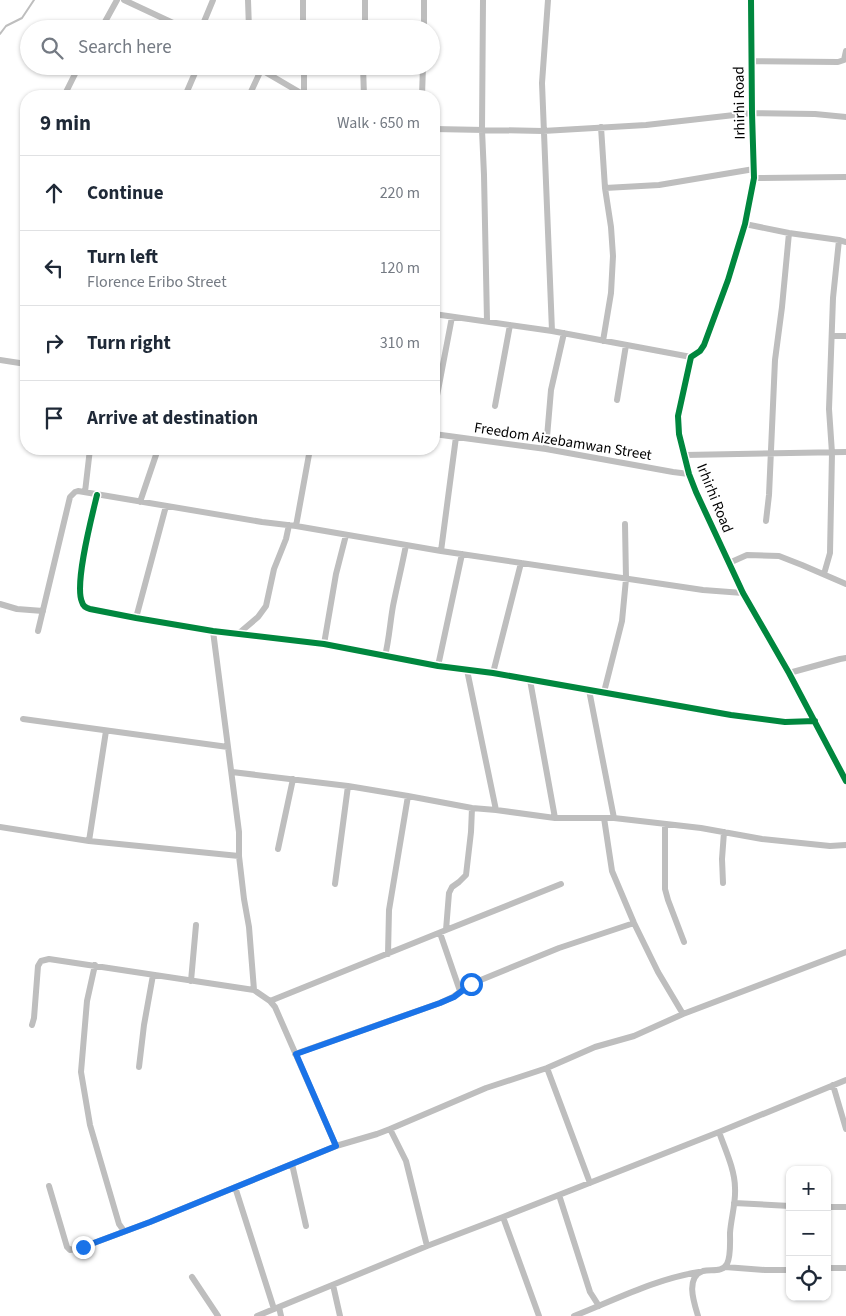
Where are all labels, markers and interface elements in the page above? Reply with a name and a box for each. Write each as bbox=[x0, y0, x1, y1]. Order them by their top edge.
search box bbox=[20, 20, 440, 75]
icon: search bbox=[38, 34, 66, 62]
text: Search here bbox=[78, 34, 172, 61]
street label: Irhirhi Road bbox=[728, 66, 751, 140]
text: 9 min bbox=[40, 108, 91, 138]
text: Walk · 650 m bbox=[337, 112, 420, 134]
icon: ahead bbox=[40, 179, 68, 207]
text: Continue bbox=[87, 180, 164, 207]
text: 220 m bbox=[380, 182, 420, 204]
text: Turn left bbox=[87, 244, 158, 271]
icon: left bbox=[40, 254, 68, 282]
text: 120 m bbox=[380, 257, 420, 279]
text: Florence Eribo Street bbox=[87, 271, 227, 293]
icon: right bbox=[40, 329, 68, 357]
text: Turn right bbox=[87, 330, 171, 357]
text: 310 m bbox=[380, 332, 420, 354]
icon: arrive bbox=[40, 404, 68, 432]
text: Arrive at destination bbox=[87, 405, 258, 432]
street label: Freedom Aizebamwan Street bbox=[473, 417, 653, 466]
street label: Irhirhi Road bbox=[691, 460, 738, 536]
route start bbox=[460, 973, 483, 996]
map controls bbox=[786, 1166, 831, 1301]
button: + bbox=[786, 1166, 831, 1211]
button: − bbox=[786, 1211, 831, 1256]
route end bbox=[72, 1236, 95, 1259]
button: locate bbox=[786, 1256, 831, 1301]

